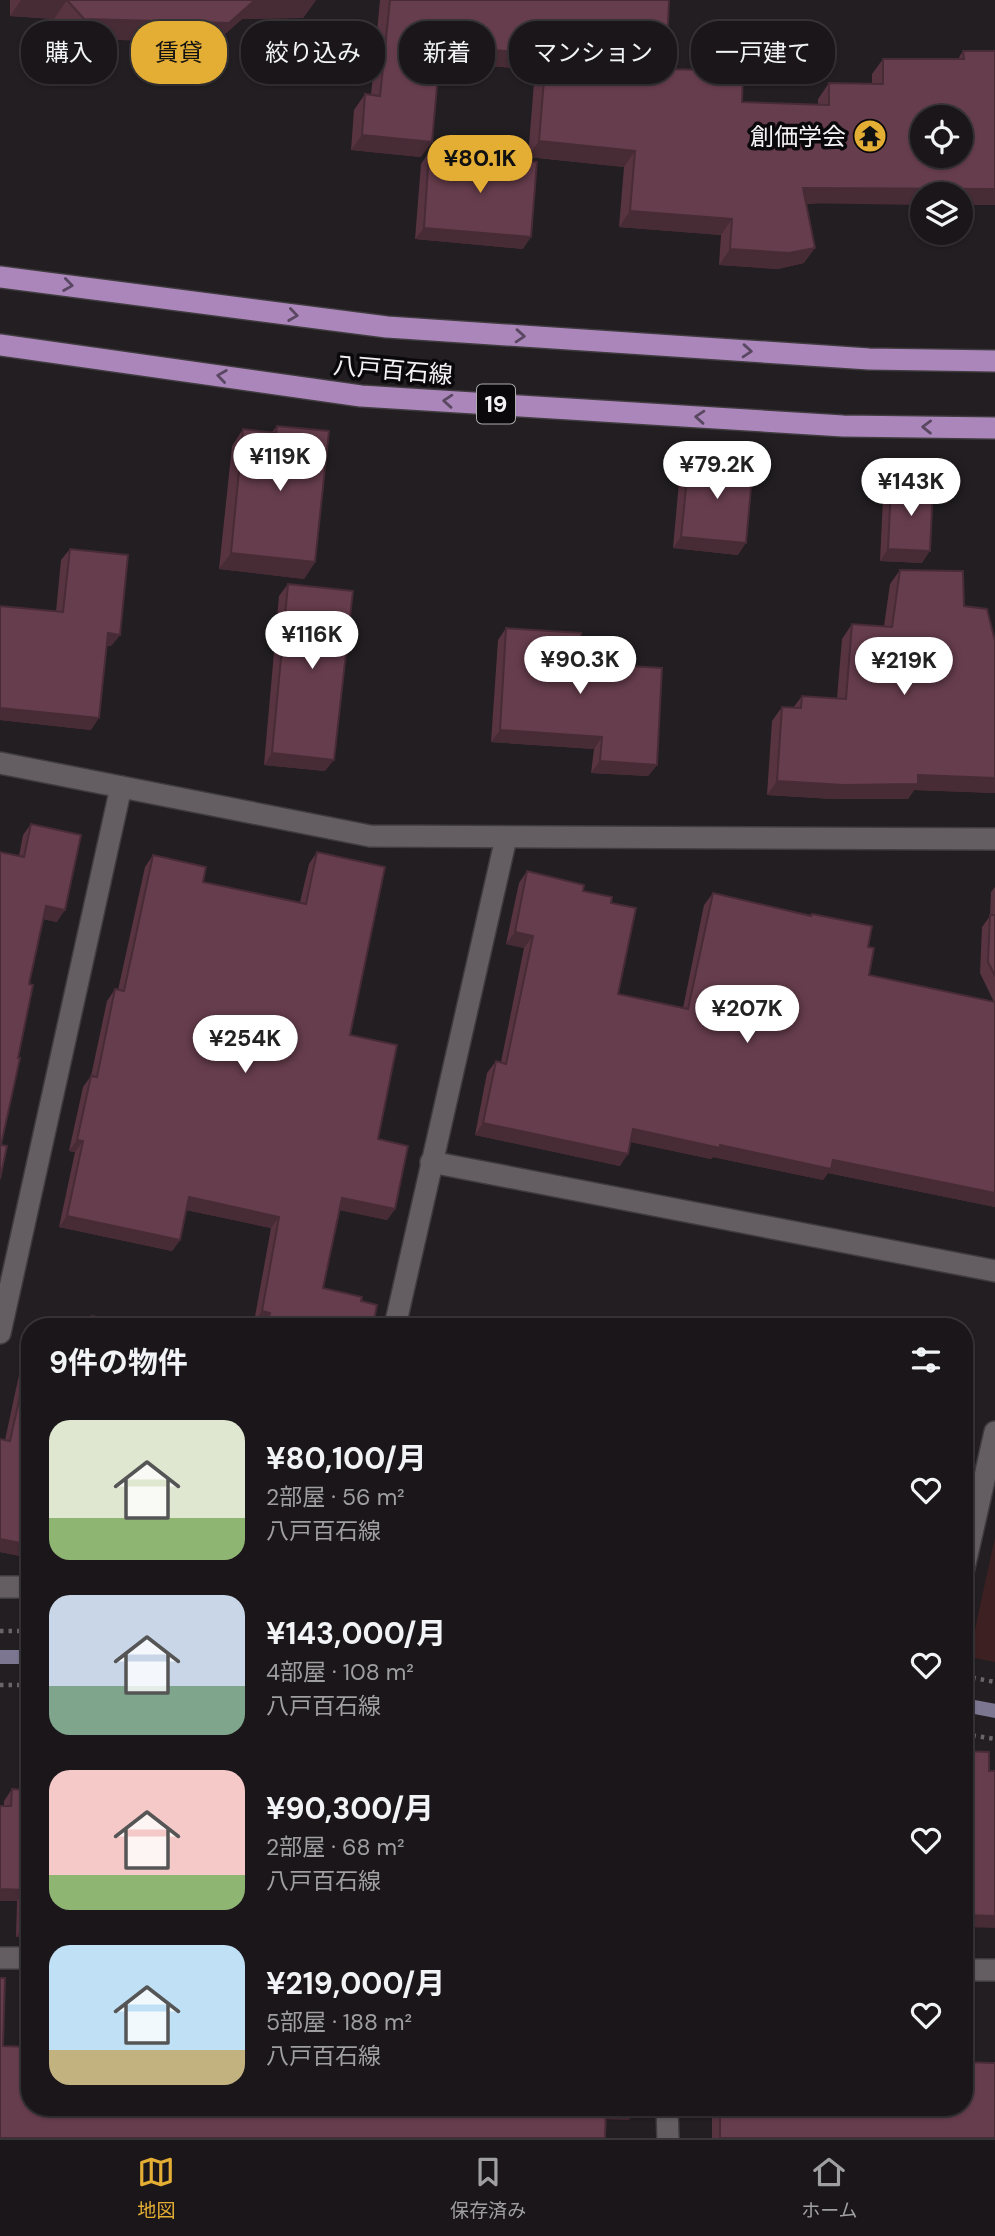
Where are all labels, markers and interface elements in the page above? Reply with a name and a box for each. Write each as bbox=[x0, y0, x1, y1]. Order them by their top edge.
chip: 購入 bbox=[21, 21, 117, 84]
chip: 賃貸 bbox=[131, 21, 227, 84]
chip: 絞り込み bbox=[241, 21, 385, 84]
chip: 新着 bbox=[399, 21, 495, 84]
chip: マンション bbox=[509, 21, 677, 84]
chip: 一戸建て bbox=[691, 21, 835, 84]
map controls bbox=[910, 105, 973, 245]
button: locate bbox=[910, 105, 973, 168]
temple icon: 創価学会 bbox=[851, 117, 889, 155]
place label: 創価学会 bbox=[750, 121, 846, 152]
pin: ¥80.1K bbox=[423, 136, 537, 195]
text: ¥80.1K bbox=[443, 143, 517, 173]
button: layers bbox=[910, 182, 973, 245]
one-way arrow bbox=[62, 278, 74, 293]
one-way arrow bbox=[287, 308, 299, 323]
one-way arrow bbox=[514, 328, 525, 343]
one-way arrow bbox=[741, 343, 752, 358]
street label: 八戸百石線 bbox=[332, 349, 454, 391]
one-way arrow bbox=[216, 369, 228, 384]
road number: 19 bbox=[477, 384, 515, 424]
one-way arrow bbox=[442, 394, 453, 409]
one-way arrow bbox=[694, 410, 705, 425]
one-way arrow bbox=[921, 419, 932, 435]
pin: ¥119K bbox=[231, 434, 329, 493]
text: ¥119K bbox=[249, 441, 311, 471]
pin: ¥79.2K bbox=[660, 442, 774, 501]
text: ¥79.2K bbox=[679, 449, 755, 479]
pin: ¥143K bbox=[862, 458, 960, 518]
text: ¥143K bbox=[877, 466, 945, 496]
pin: ¥116K bbox=[263, 612, 361, 671]
text: ¥116K bbox=[281, 619, 343, 649]
pin: ¥90.3K bbox=[523, 636, 637, 696]
pin: ¥219K bbox=[855, 638, 953, 697]
text: ¥90.3K bbox=[540, 644, 620, 674]
text: ¥219K bbox=[871, 645, 937, 675]
pin: ¥207K bbox=[698, 986, 796, 1045]
text: ¥207K bbox=[711, 993, 783, 1023]
pin: ¥254K bbox=[196, 1016, 294, 1075]
text: ¥254K bbox=[209, 1023, 281, 1053]
icon: filters bbox=[907, 1341, 945, 1379]
text: 9件の物件 bbox=[49, 1343, 188, 1382]
text: ¥80,100/月 bbox=[266, 1439, 427, 1478]
icon: home bbox=[105, 1448, 189, 1532]
icon: heart bbox=[907, 1471, 945, 1509]
text: 2部屋 · 56 m² bbox=[266, 1482, 405, 1512]
text: 八戸百石線 bbox=[266, 1516, 381, 1546]
text: ¥143,000/月 bbox=[266, 1614, 446, 1653]
icon: home bbox=[105, 1623, 189, 1707]
icon: heart bbox=[907, 1646, 945, 1684]
text: 4部屋 · 108 m² bbox=[266, 1657, 414, 1687]
text: 八戸百石線 bbox=[266, 1691, 381, 1721]
text: ¥90,300/月 bbox=[266, 1789, 434, 1828]
icon: home bbox=[105, 1798, 189, 1882]
icon: heart bbox=[907, 1821, 945, 1859]
text: 2部屋 · 68 m² bbox=[266, 1832, 405, 1862]
text: 八戸百石線 bbox=[266, 1866, 381, 1896]
text: ¥219,000/月 bbox=[266, 1964, 445, 2003]
icon: home bbox=[105, 1973, 189, 2057]
icon: heart bbox=[907, 1996, 945, 2034]
text: 5部屋 · 188 m² bbox=[266, 2007, 412, 2037]
text: 八戸百石線 bbox=[266, 2041, 381, 2071]
tab: 地図 bbox=[137, 2153, 175, 2223]
tab: 保存済み bbox=[450, 2153, 526, 2223]
tab: ホーム bbox=[801, 2153, 858, 2223]

